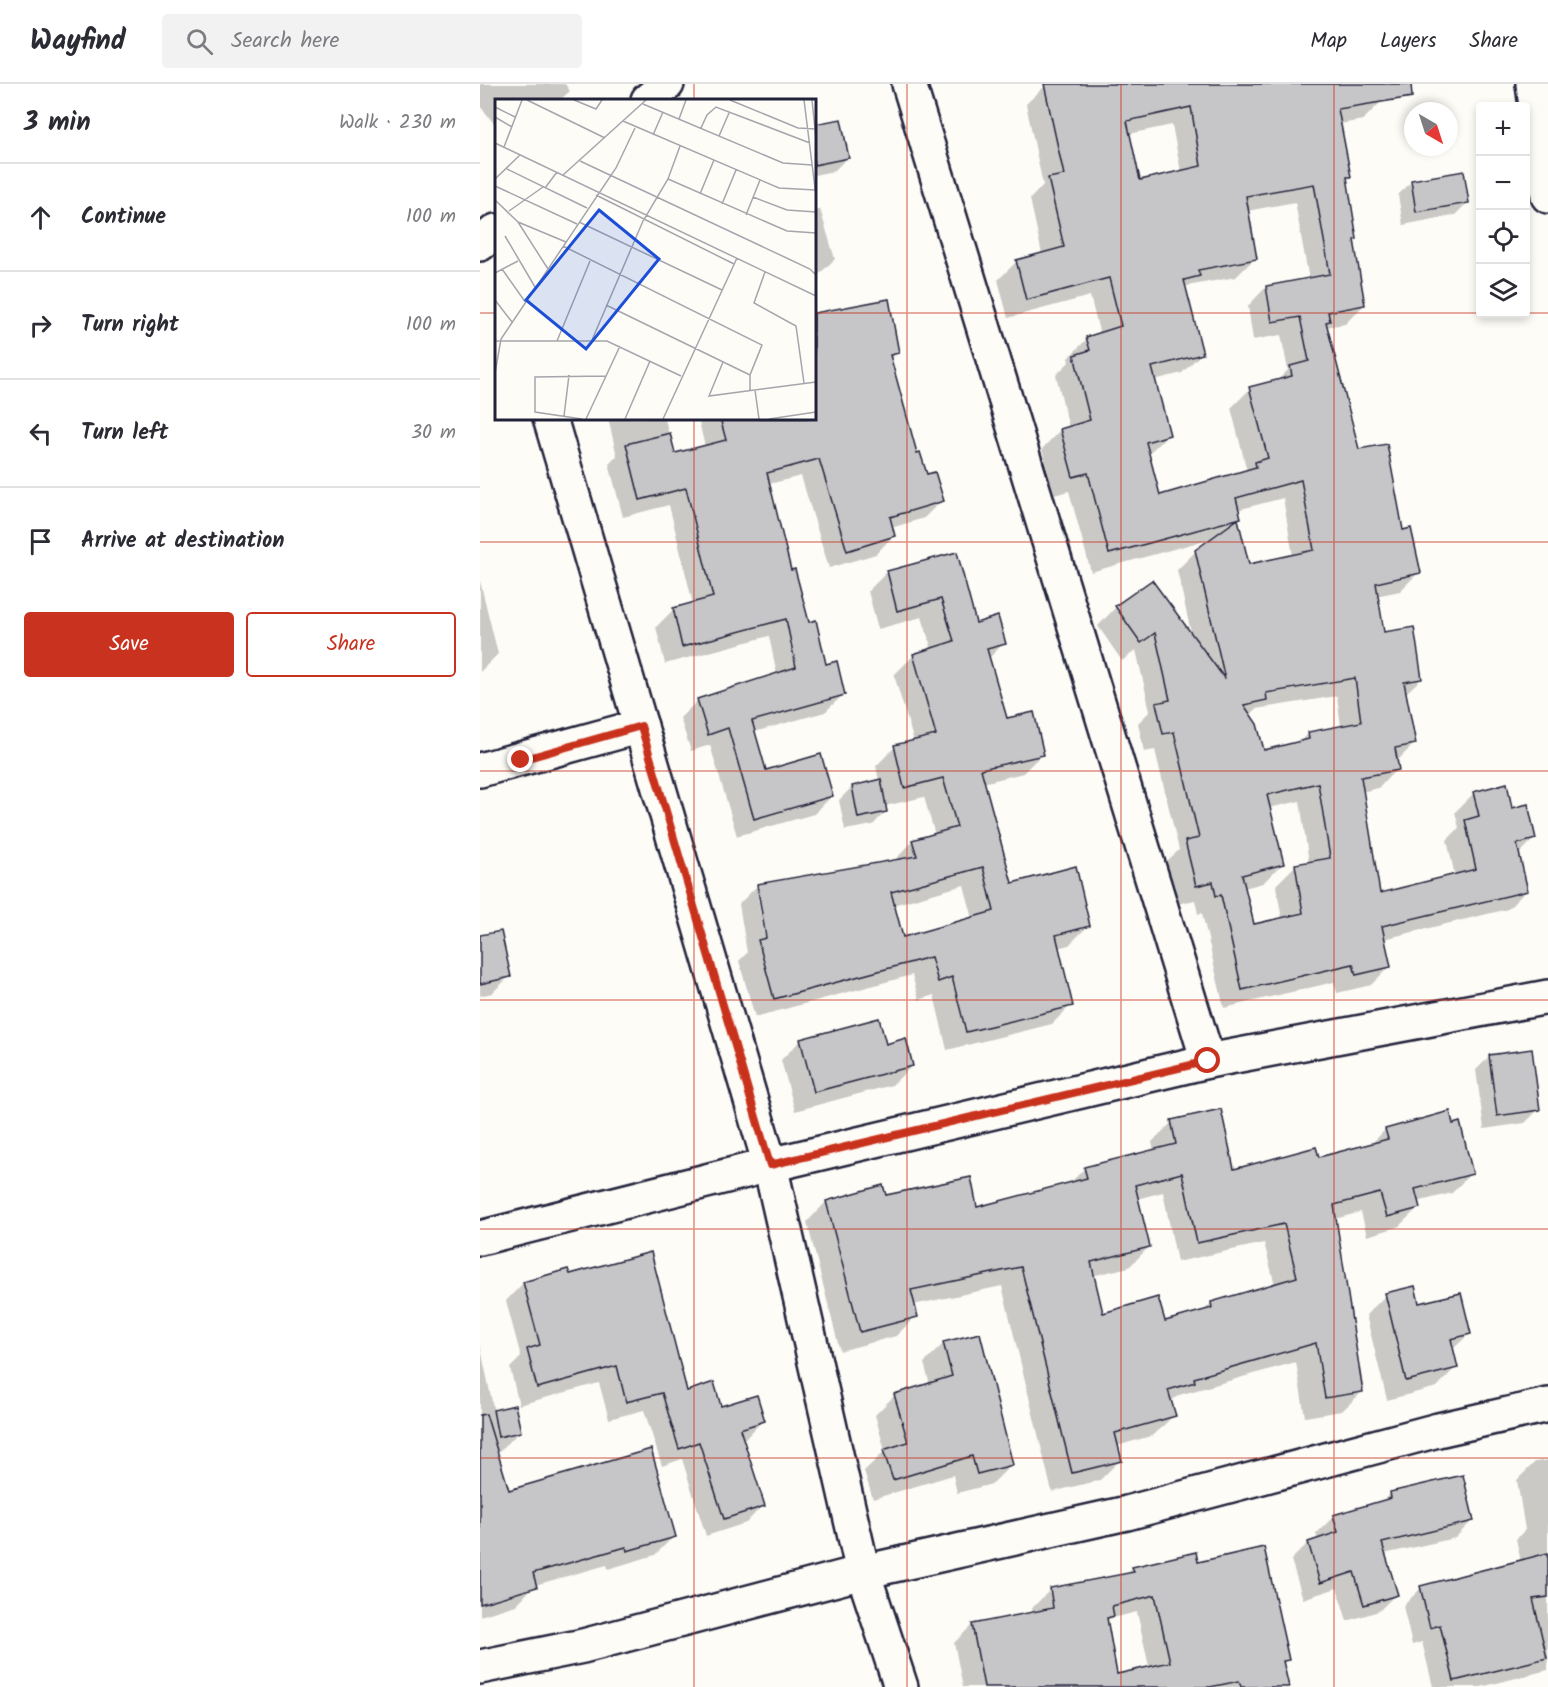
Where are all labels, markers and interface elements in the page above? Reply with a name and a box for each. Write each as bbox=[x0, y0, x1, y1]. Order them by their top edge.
search box bbox=[162, 14, 582, 68]
text: Wayfind bbox=[30, 19, 126, 64]
text: Search here bbox=[231, 24, 339, 59]
icon: search bbox=[183, 25, 216, 58]
text: Map bbox=[1310, 25, 1347, 58]
text: Layers bbox=[1380, 25, 1436, 58]
text: Share bbox=[1469, 25, 1518, 58]
inset map bbox=[495, 99, 816, 420]
text: 3 min bbox=[24, 102, 91, 144]
north arrow bbox=[1404, 102, 1458, 156]
map controls bbox=[1476, 102, 1530, 318]
button: + bbox=[1476, 102, 1530, 156]
text: Walk · 230 m bbox=[339, 107, 456, 139]
button: − bbox=[1476, 156, 1530, 210]
text: Continue bbox=[81, 200, 166, 235]
icon: ahead bbox=[24, 201, 57, 234]
text: 100 m bbox=[406, 201, 456, 233]
button: locate bbox=[1476, 210, 1530, 264]
button: layers bbox=[1476, 264, 1530, 318]
text: Turn right bbox=[81, 308, 179, 343]
icon: right bbox=[24, 309, 57, 342]
text: 100 m bbox=[406, 309, 456, 341]
text: Turn left bbox=[81, 416, 168, 451]
icon: left bbox=[24, 417, 57, 450]
text: 30 m bbox=[411, 417, 456, 449]
text: Arrive at destination bbox=[81, 524, 284, 559]
icon: arrive bbox=[24, 525, 57, 558]
button: Save bbox=[24, 612, 234, 677]
button: Share bbox=[246, 612, 456, 677]
route end bbox=[507, 746, 533, 772]
route start bbox=[1194, 1047, 1220, 1073]

